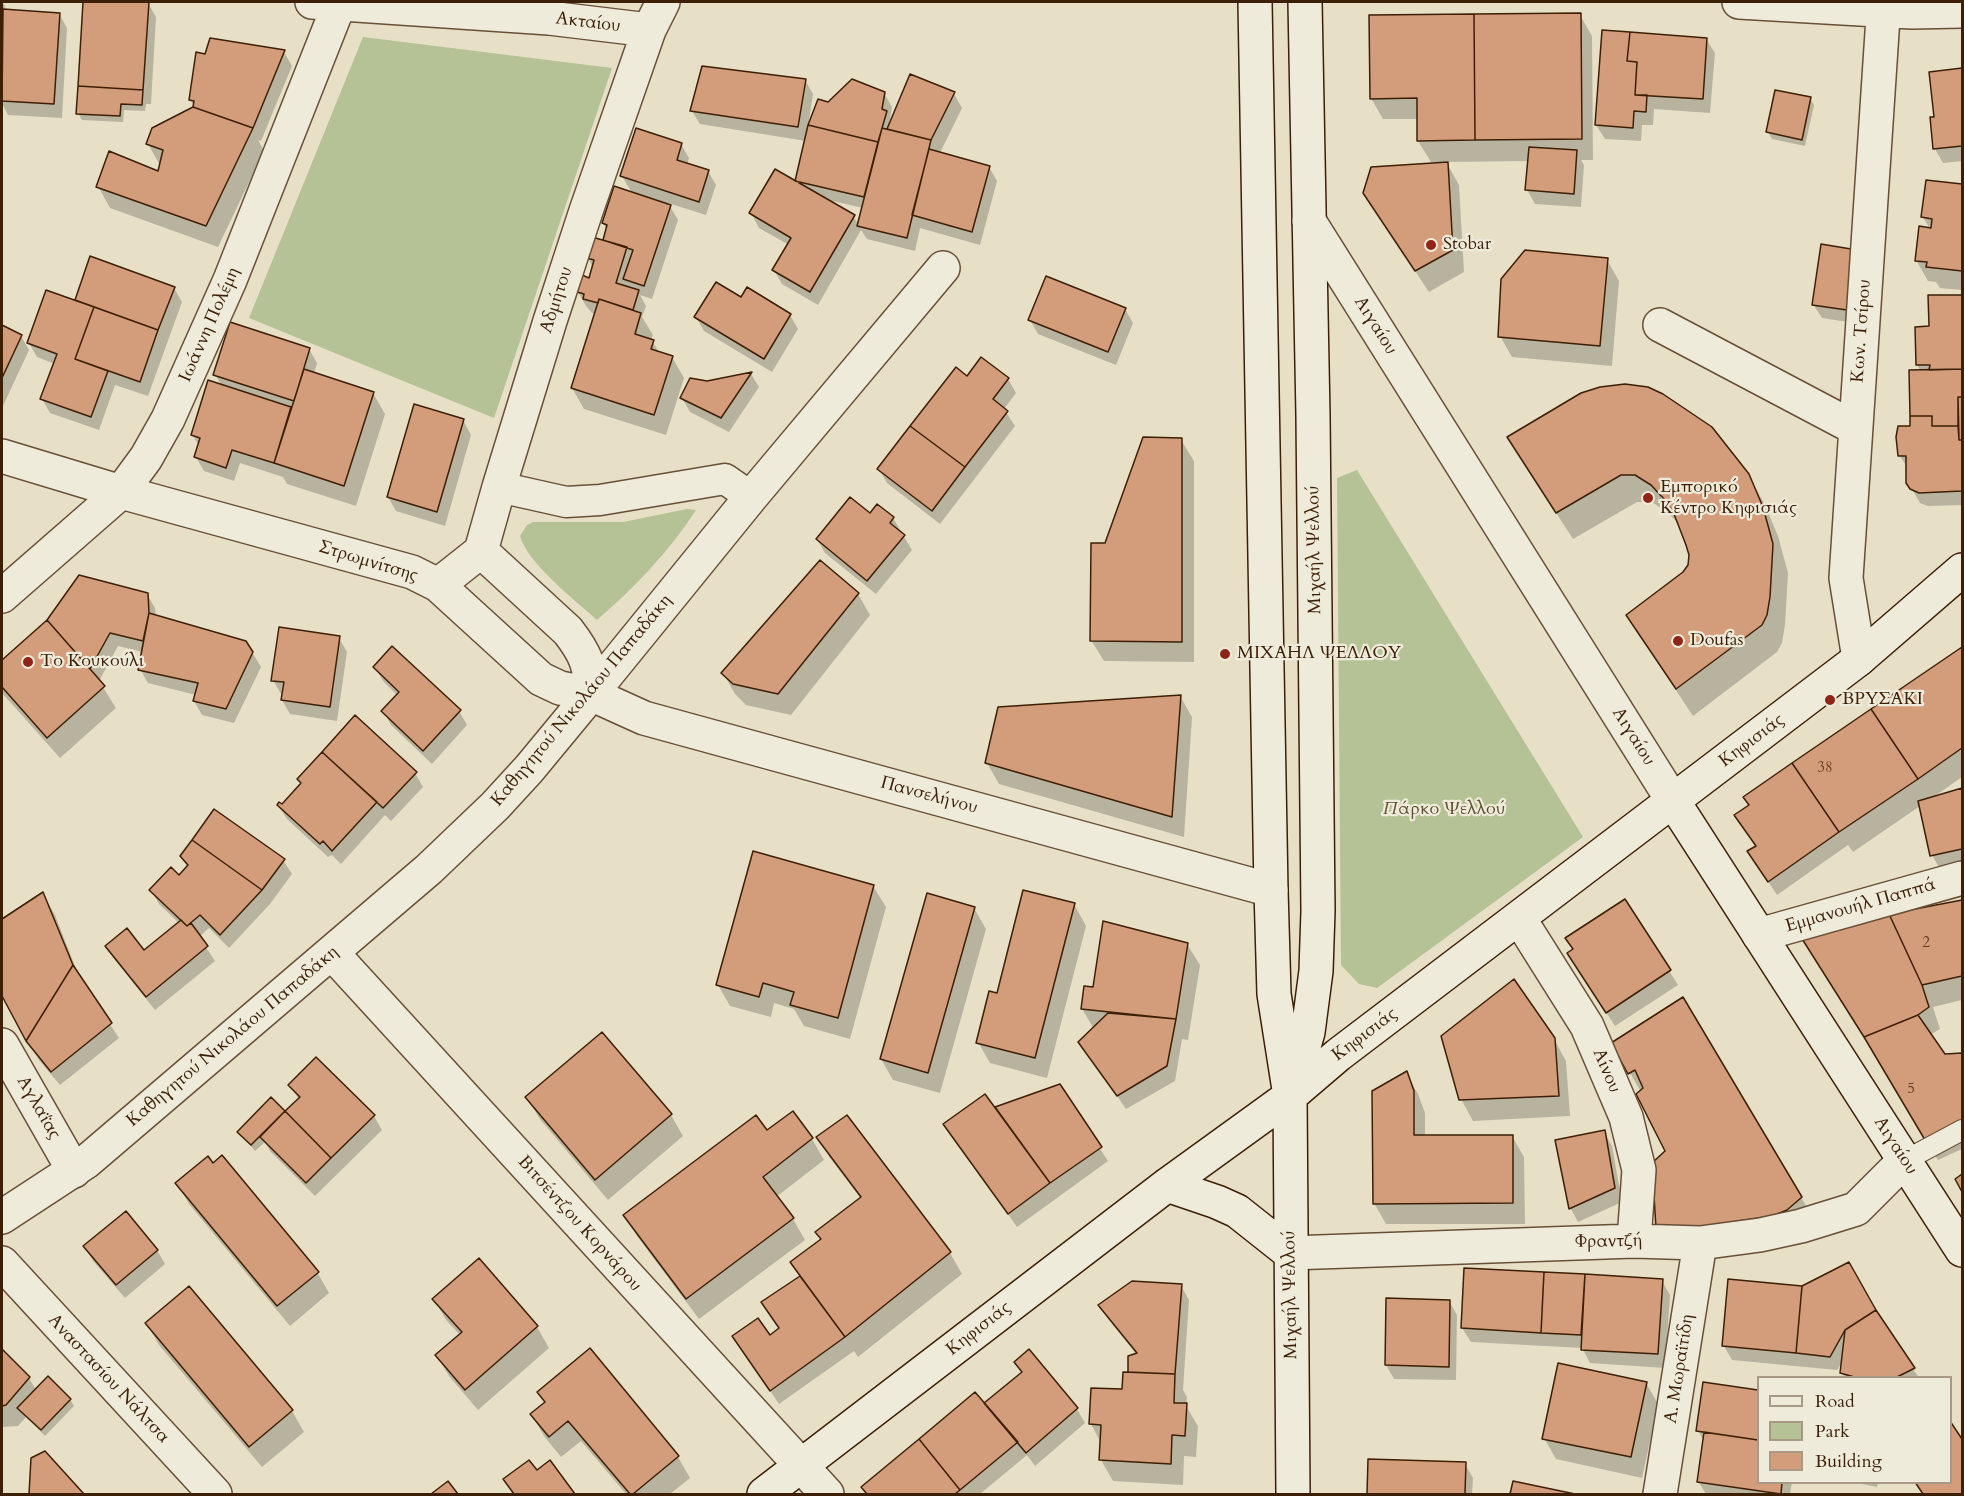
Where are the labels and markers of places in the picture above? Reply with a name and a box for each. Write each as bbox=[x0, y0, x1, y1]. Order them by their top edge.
place label: Stobar bbox=[1443, 234, 1491, 256]
marker: Stobar bbox=[1424, 238, 1438, 252]
place label: Εμπορικό Κέντρο Κηφισιάς bbox=[1660, 477, 1797, 520]
marker: Εμπορικό Κέντρο Κηφισιάς bbox=[1641, 491, 1655, 505]
place label: Doufas bbox=[1690, 630, 1744, 652]
marker: Doufas bbox=[1671, 634, 1685, 648]
place label: ΜΙΧΑΗΛ ΨΕΛΛΟΥ bbox=[1237, 643, 1401, 665]
marker: ΜΙΧΑΗΛ ΨΕΛΛΟΥ bbox=[1218, 647, 1232, 661]
place label: Το Κουκούλι bbox=[40, 651, 144, 673]
marker: Το Κουκούλι bbox=[21, 655, 35, 669]
place label: ΒΡΥΣΑΚΙ bbox=[1842, 689, 1923, 711]
marker: ΒΡΥΣΑΚΙ bbox=[1823, 693, 1837, 707]

